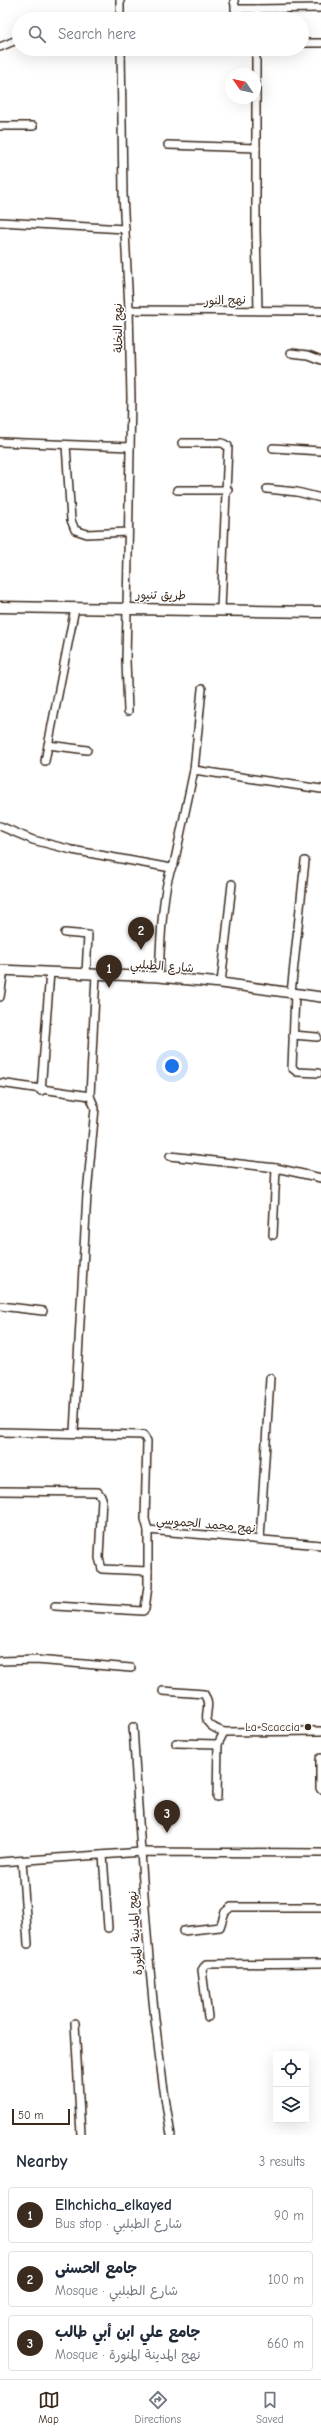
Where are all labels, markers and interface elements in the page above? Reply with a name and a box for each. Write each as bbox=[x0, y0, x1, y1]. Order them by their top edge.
search box bbox=[12, 12, 309, 56]
icon: search bbox=[26, 23, 48, 45]
text: Search here bbox=[58, 25, 136, 43]
north arrow bbox=[225, 68, 261, 104]
street label: نهج النور bbox=[203, 292, 246, 310]
street label: نهج النخلة bbox=[111, 303, 127, 353]
street label: طريق تنيور bbox=[135, 588, 186, 603]
pin: 2 bbox=[128, 917, 154, 950]
pin: 1 bbox=[96, 955, 122, 988]
street label: شارع الطبلبي bbox=[129, 957, 194, 979]
your location bbox=[162, 1056, 182, 1076]
street label: نهج محمد الجموسي bbox=[155, 1513, 256, 1539]
place label: La Scaccia bbox=[245, 1720, 300, 1734]
marker: La Scaccia bbox=[303, 1722, 313, 1732]
pin: 3 bbox=[154, 1800, 180, 1833]
street label: نهج المدينة المنورة bbox=[125, 1890, 147, 1976]
map controls bbox=[273, 2051, 309, 2123]
button: locate bbox=[273, 2051, 309, 2087]
button: layers bbox=[273, 2087, 309, 2123]
scale bar bbox=[12, 2107, 70, 2126]
text: 50 m bbox=[18, 2109, 43, 2122]
text: Nearby bbox=[16, 2152, 67, 2171]
text: 3 results bbox=[259, 2154, 305, 2169]
text: Elhchicha_elkayed bbox=[55, 2196, 172, 2214]
text: 1 bbox=[27, 2208, 33, 2223]
text: 90 m bbox=[274, 2208, 304, 2223]
text: Bus stop · شارع الطبلبي bbox=[55, 2216, 182, 2231]
text: جامع الحسنى bbox=[55, 2259, 137, 2277]
text: 2 bbox=[27, 2272, 33, 2287]
text: 100 m bbox=[268, 2272, 304, 2287]
text: Mosque · شارع الطبلبي bbox=[55, 2283, 178, 2298]
text: جامع علي ابن أبي طالب bbox=[55, 2323, 200, 2341]
text: 3 bbox=[27, 2336, 33, 2351]
text: 660 m bbox=[267, 2336, 304, 2351]
text: Mosque · نهج المدينة المنورة bbox=[55, 2347, 201, 2362]
tab: Map bbox=[38, 2389, 60, 2426]
tab: Directions bbox=[135, 2389, 181, 2426]
tab: Saved bbox=[256, 2389, 283, 2426]

